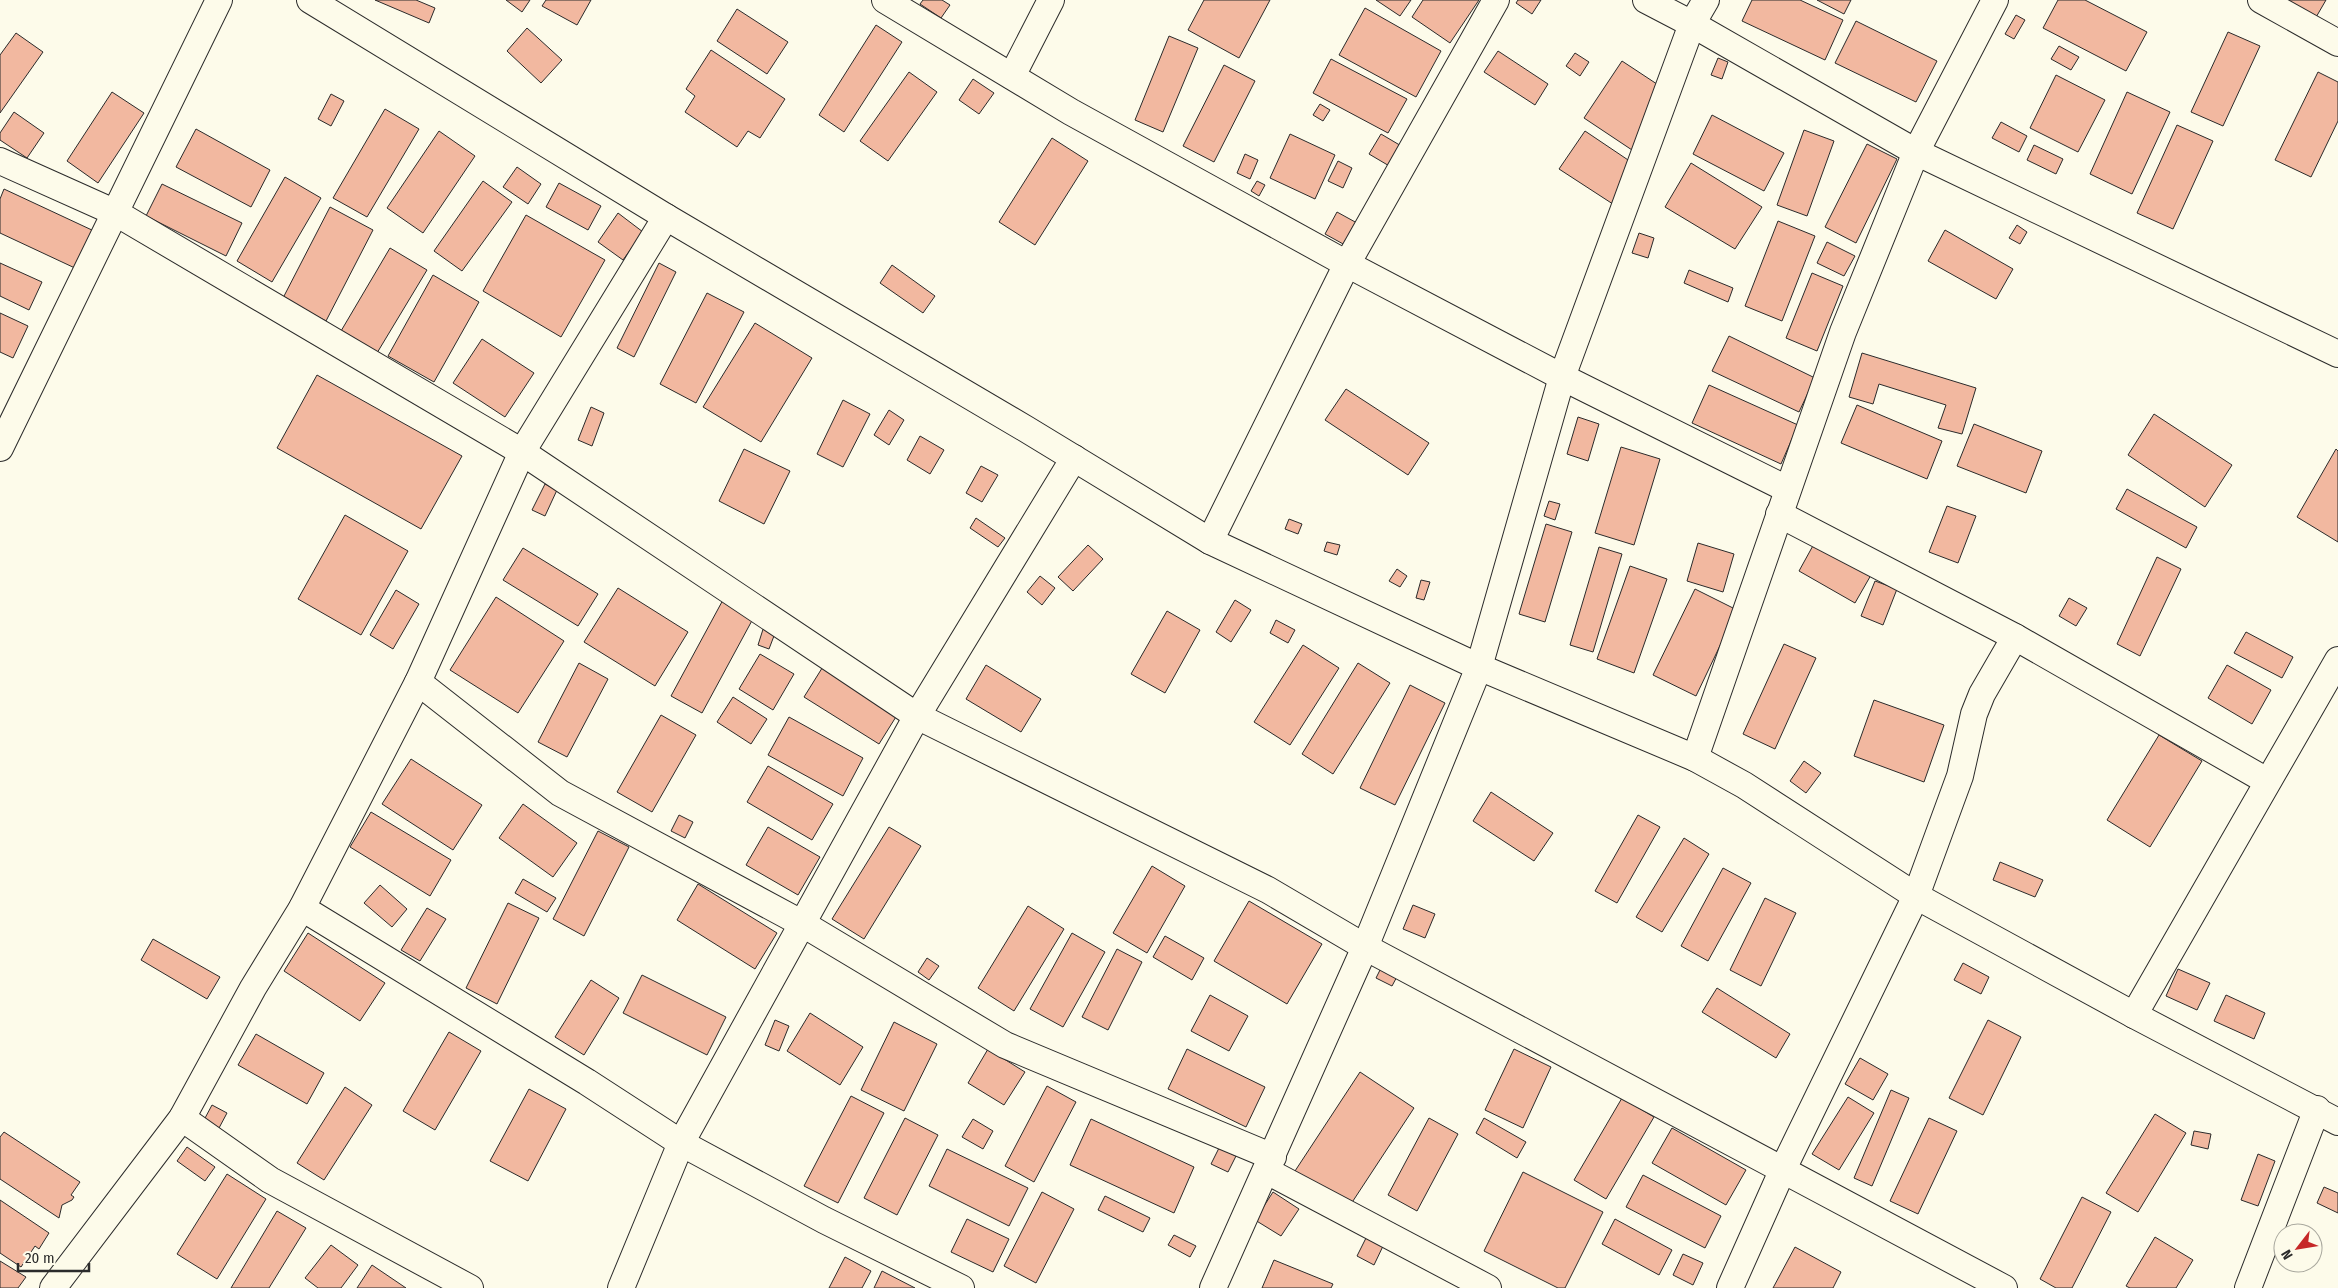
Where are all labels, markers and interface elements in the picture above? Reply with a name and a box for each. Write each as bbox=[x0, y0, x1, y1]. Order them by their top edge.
north arrow bbox=[2273, 1223, 2323, 1273]
scale bar bbox=[18, 1240, 89, 1272]
text: N bbox=[2278, 1246, 2297, 1262]
text: 20 m bbox=[25, 1249, 55, 1267]

